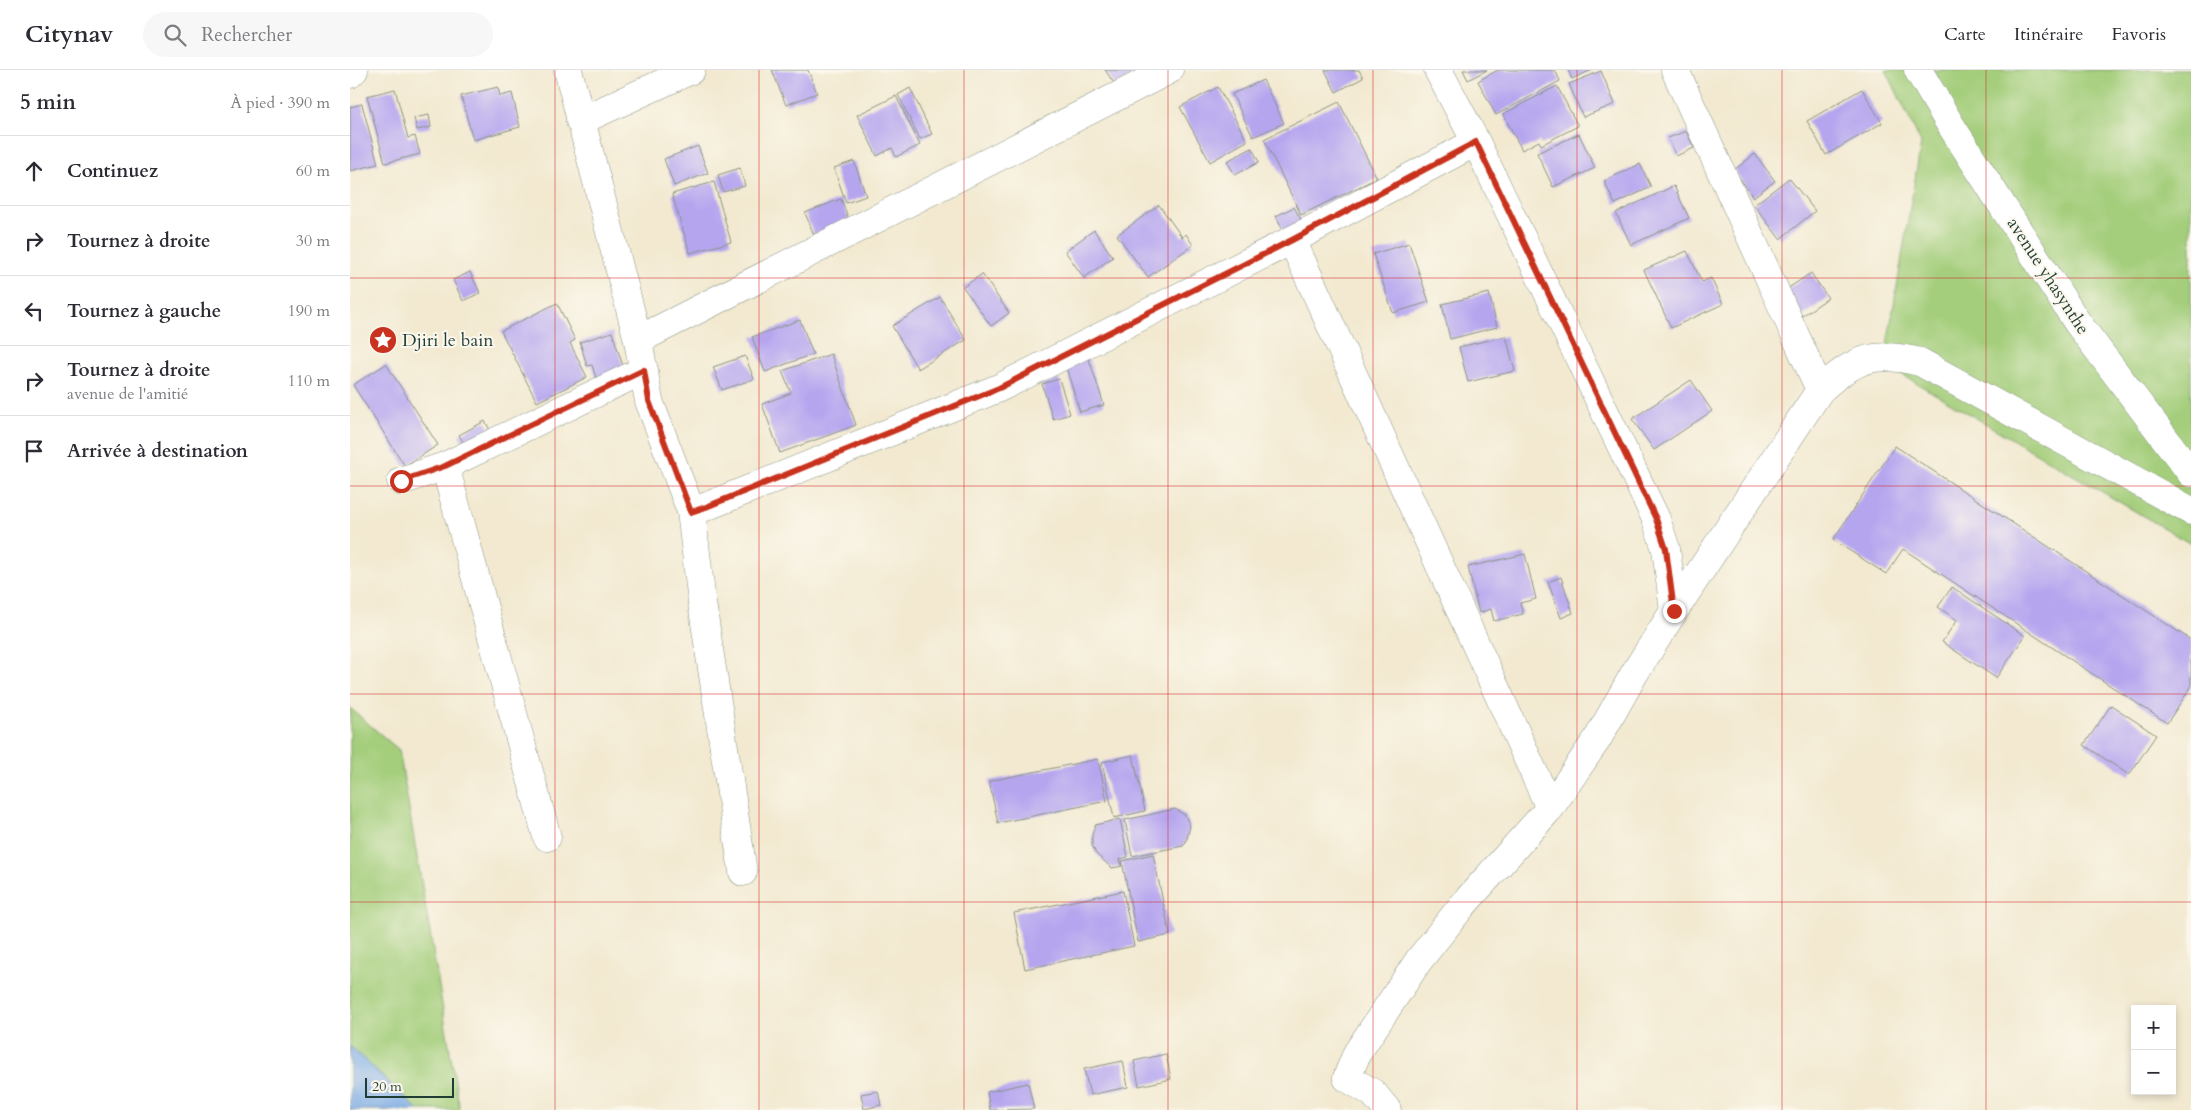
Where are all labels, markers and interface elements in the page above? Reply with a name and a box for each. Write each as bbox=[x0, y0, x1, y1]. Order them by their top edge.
search box bbox=[143, 12, 493, 57]
text: Citynav bbox=[25, 18, 113, 51]
icon: search bbox=[161, 21, 189, 49]
text: Rechercher bbox=[201, 22, 292, 48]
text: Carte bbox=[1944, 22, 1986, 47]
text: Itinéraire bbox=[2014, 22, 2083, 47]
text: Favoris bbox=[2111, 22, 2166, 47]
text: 5 min bbox=[20, 88, 76, 117]
text: À pied · 390 m bbox=[230, 92, 330, 114]
icon: ahead bbox=[20, 157, 48, 185]
text: Continuez bbox=[67, 158, 158, 184]
text: 60 m bbox=[296, 160, 330, 182]
street label: avenue yhasynthe bbox=[2001, 213, 2095, 339]
icon: right bbox=[20, 227, 48, 255]
text: Tournez à droite bbox=[67, 228, 210, 254]
text: 30 m bbox=[296, 230, 330, 252]
icon: left bbox=[20, 297, 48, 325]
text: Tournez à gauche bbox=[67, 298, 221, 324]
text: 190 m bbox=[288, 300, 330, 322]
place icon: Djiri le bain bbox=[368, 325, 398, 355]
place label: Djiri le bain bbox=[402, 328, 494, 353]
text: Tournez à droite bbox=[67, 357, 210, 383]
icon: right bbox=[20, 367, 48, 395]
text: 110 m bbox=[288, 370, 330, 392]
text: avenue de l'amitié bbox=[67, 383, 188, 405]
icon: arrive bbox=[20, 437, 48, 465]
text: Arrivée à destination bbox=[67, 438, 248, 464]
route start bbox=[390, 470, 413, 493]
route end bbox=[1663, 600, 1686, 623]
map controls bbox=[2131, 1005, 2176, 1095]
button: + bbox=[2131, 1005, 2176, 1050]
button: − bbox=[2131, 1050, 2176, 1095]
scale bar bbox=[365, 1075, 454, 1098]
text: 20 m bbox=[372, 1077, 402, 1096]

